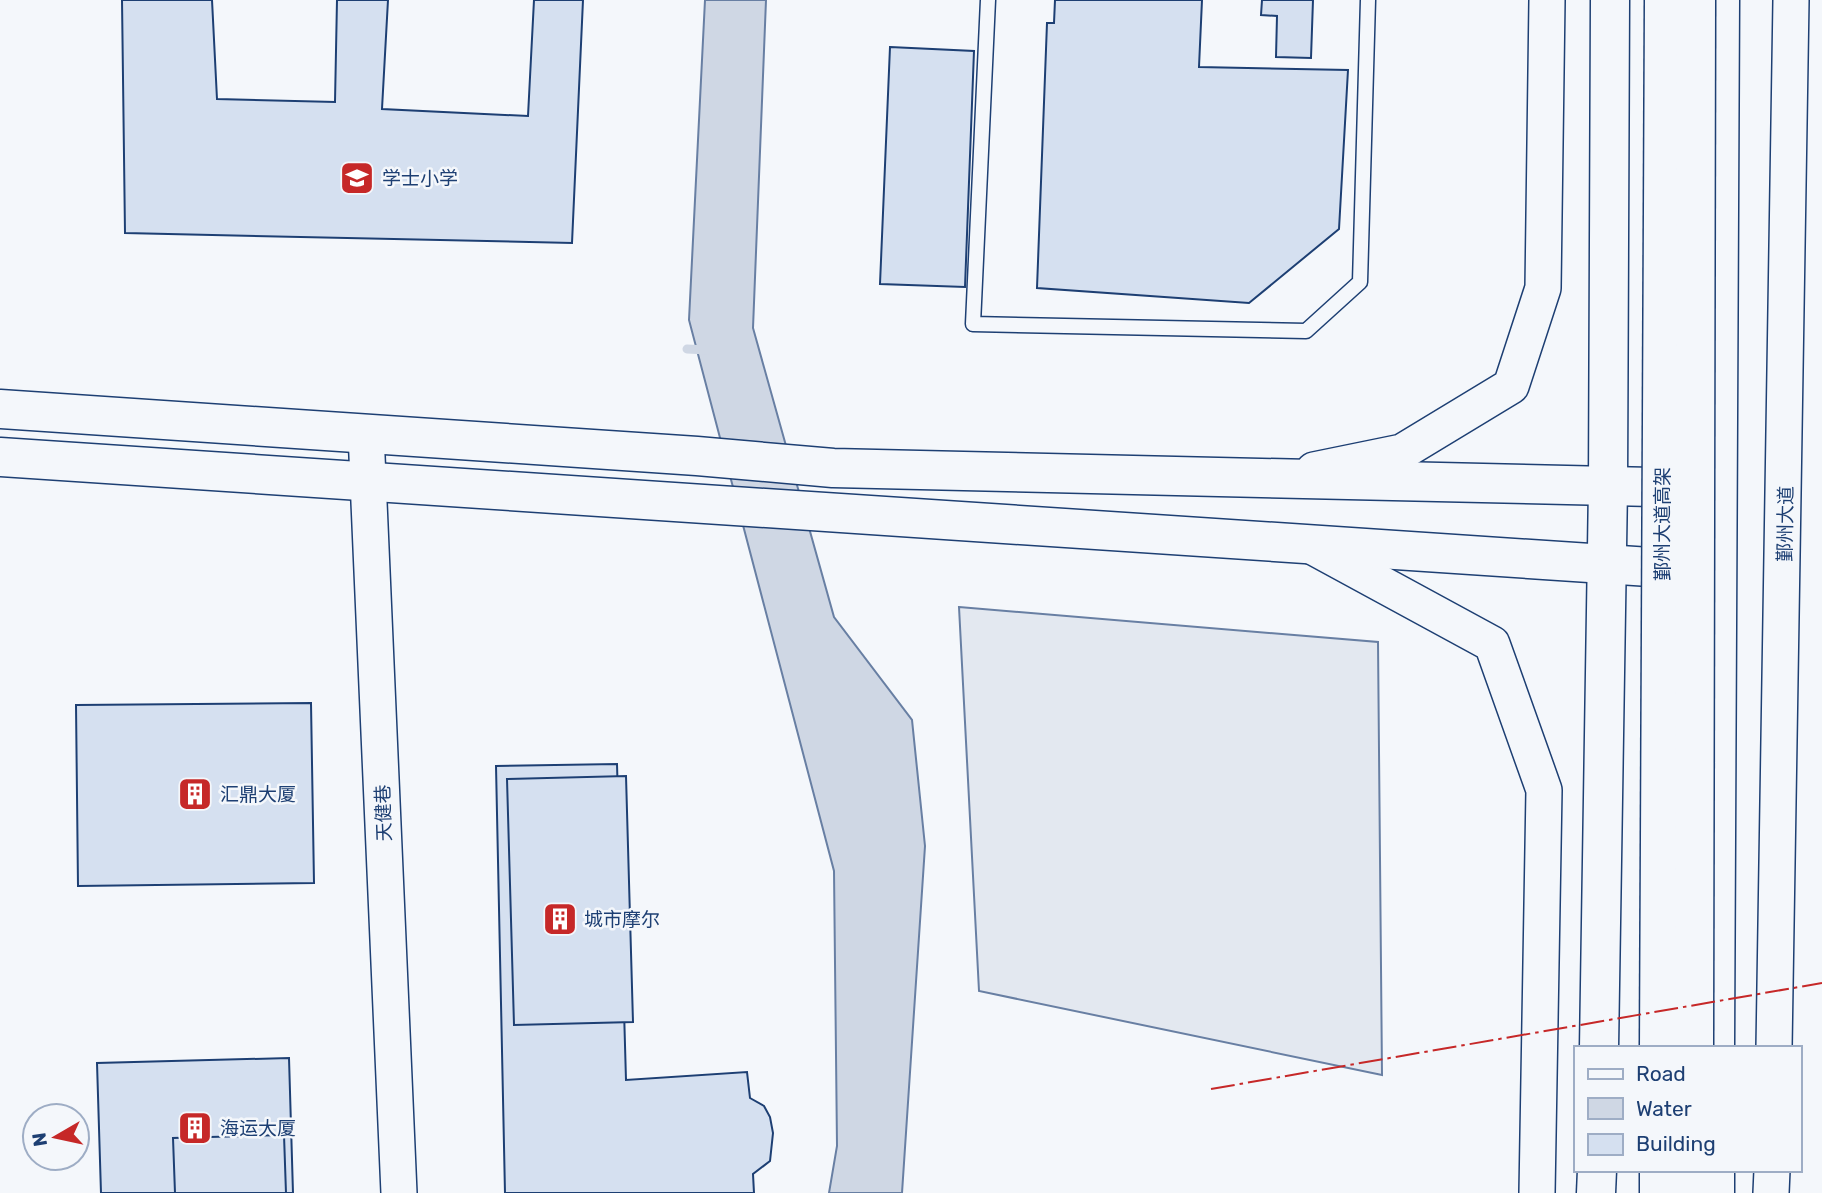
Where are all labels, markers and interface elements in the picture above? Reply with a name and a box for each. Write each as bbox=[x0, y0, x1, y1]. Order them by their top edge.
school or university icon: 学士小学 bbox=[338, 159, 376, 197]
place label: 学士小学 bbox=[382, 167, 458, 190]
street label: 鄞州大道高架 bbox=[1651, 467, 1674, 581]
street label: 鄞州大道 bbox=[1773, 486, 1798, 562]
building icon: 汇鼎大厦 bbox=[176, 775, 214, 813]
place label: 汇鼎大厦 bbox=[220, 783, 296, 806]
street label: 天健巷 bbox=[371, 784, 396, 842]
building icon: 城市摩尔 bbox=[541, 900, 579, 938]
place label: 城市摩尔 bbox=[584, 908, 660, 931]
legend bbox=[1574, 1046, 1801, 1172]
text: Road bbox=[1636, 1061, 1686, 1086]
text: Water bbox=[1636, 1096, 1692, 1121]
north arrow bbox=[21, 1102, 91, 1172]
building icon: 海运大厦 bbox=[176, 1109, 214, 1147]
place label: 海运大厦 bbox=[220, 1117, 296, 1140]
text: N bbox=[27, 1131, 52, 1148]
text: Building bbox=[1636, 1131, 1716, 1156]

